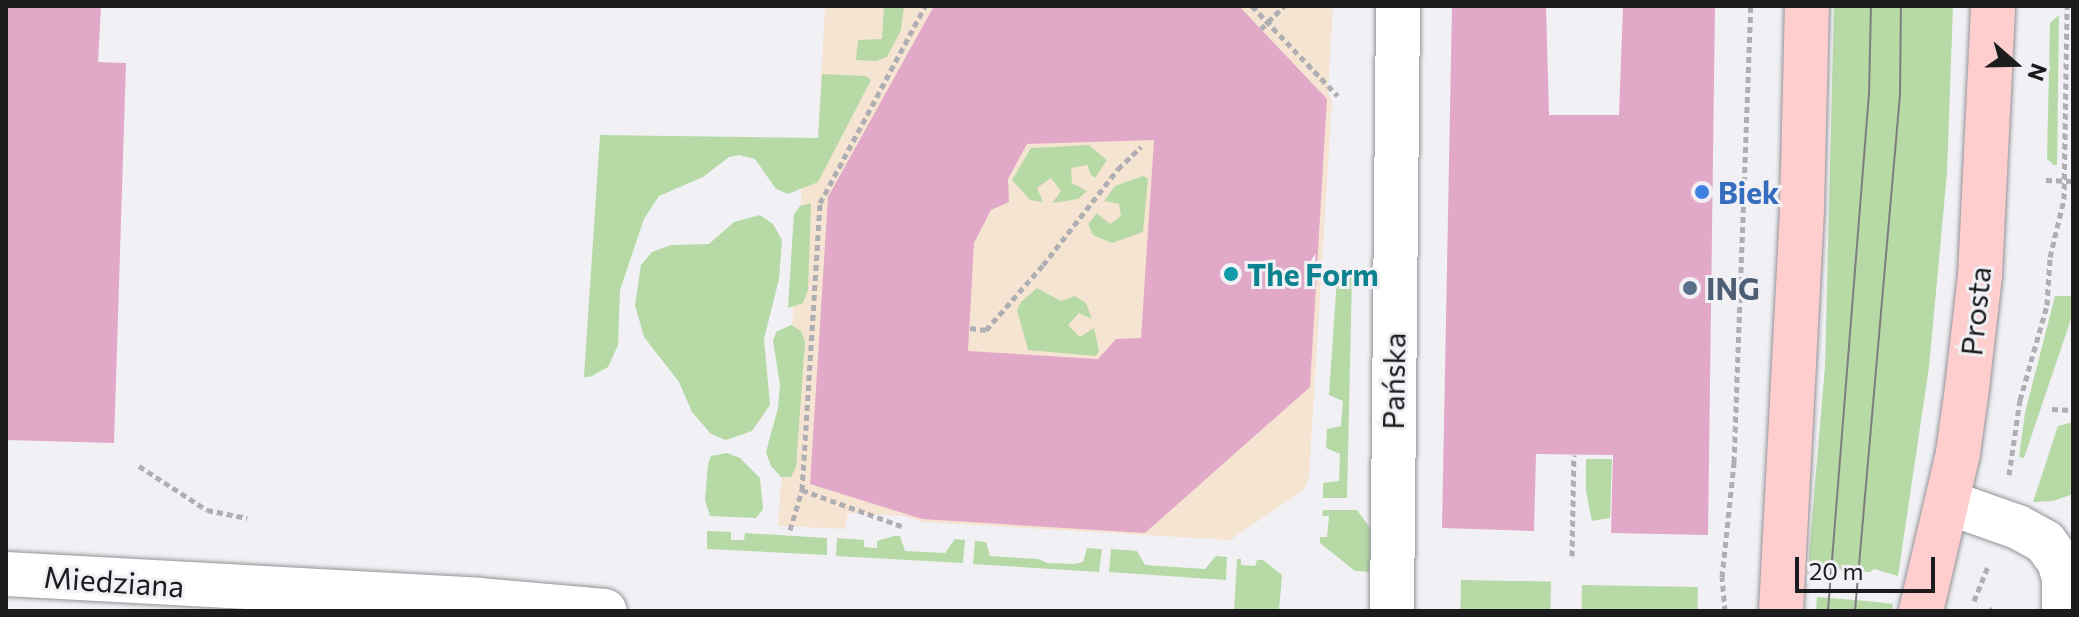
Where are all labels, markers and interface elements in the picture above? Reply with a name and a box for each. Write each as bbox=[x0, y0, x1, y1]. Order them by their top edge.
north arrow bbox=[1975, 24, 2055, 104]
text: N bbox=[2023, 60, 2054, 85]
place label: Biek bbox=[1718, 174, 1779, 210]
marker: Biek bbox=[1693, 183, 1711, 201]
place label: The Form bbox=[1247, 256, 1379, 292]
marker: The Form bbox=[1222, 265, 1240, 283]
street label: Prosta bbox=[1952, 265, 1998, 357]
place label: ING bbox=[1706, 270, 1760, 306]
marker: ING bbox=[1681, 279, 1699, 297]
street label: Pańska bbox=[1374, 332, 1412, 430]
scale bar bbox=[1799, 541, 1939, 591]
text: 20 m bbox=[1809, 556, 1863, 585]
street label: Miedziana bbox=[43, 558, 185, 604]

